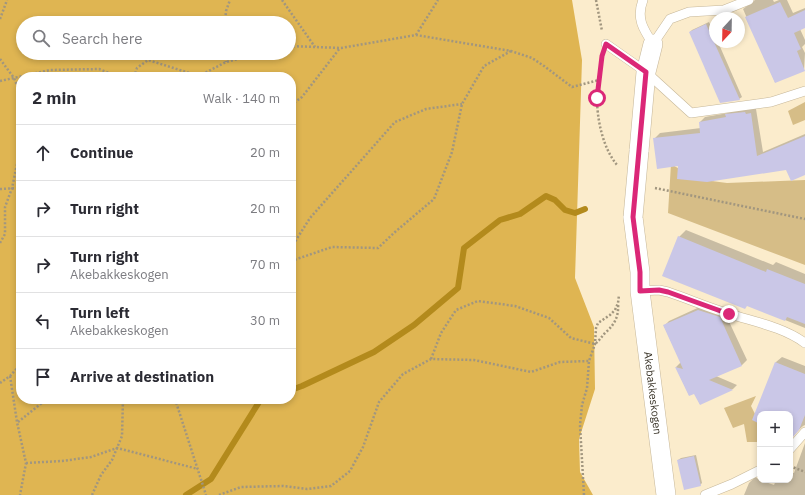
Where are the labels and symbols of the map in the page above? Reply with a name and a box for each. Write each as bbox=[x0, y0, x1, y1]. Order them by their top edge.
north arrow bbox=[709, 12, 745, 48]
route start bbox=[588, 89, 606, 107]
route end bbox=[720, 305, 738, 323]
street label: Akebakkeskogen bbox=[641, 351, 665, 435]

